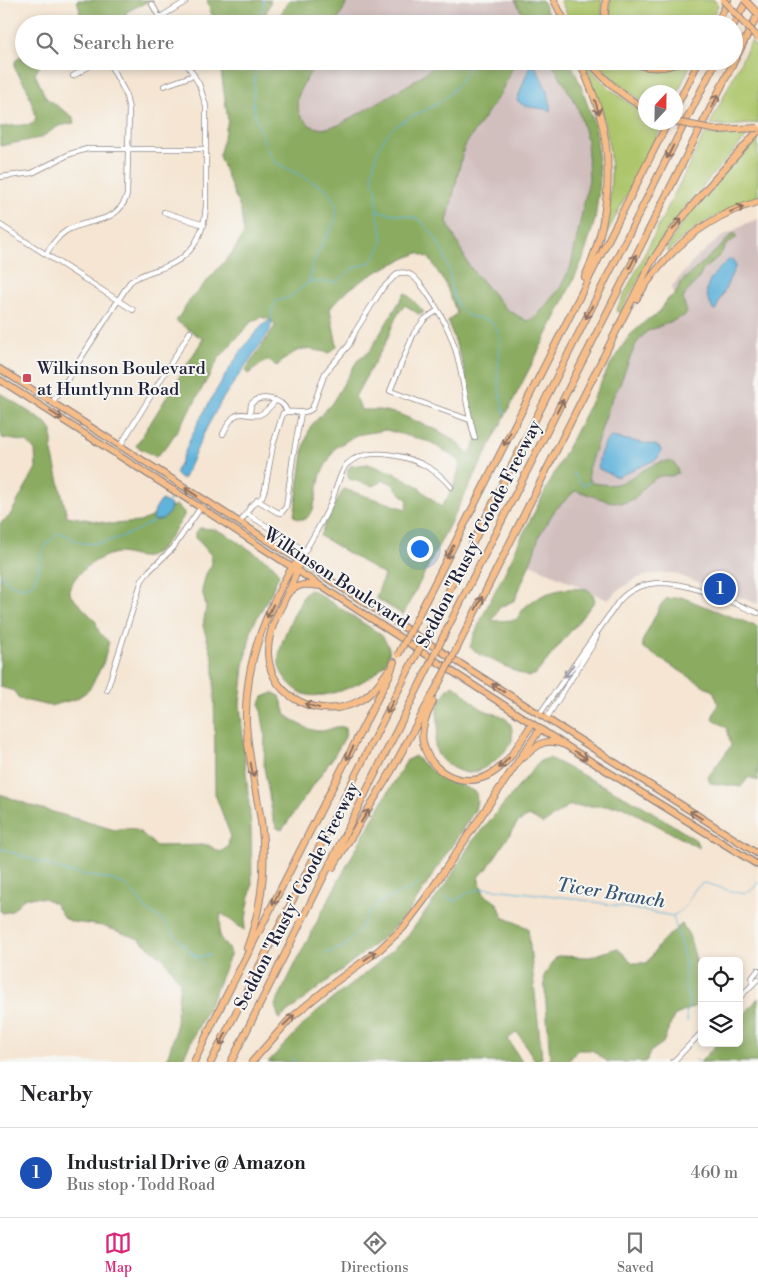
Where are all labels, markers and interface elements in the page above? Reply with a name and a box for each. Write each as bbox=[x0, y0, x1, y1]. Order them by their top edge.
search box bbox=[15, 15, 743, 70]
icon: search bbox=[33, 29, 61, 57]
text: Search here bbox=[73, 31, 174, 55]
north arrow bbox=[638, 85, 683, 130]
one-way arrow bbox=[710, 93, 720, 108]
one-way arrow bbox=[593, 98, 603, 114]
one-way arrow bbox=[665, 144, 675, 159]
one-way arrow bbox=[729, 204, 744, 213]
one-way arrow bbox=[672, 217, 682, 231]
one-way arrow bbox=[629, 254, 638, 269]
one-way arrow bbox=[584, 305, 594, 320]
place label: Wilkinson Boulevard at Huntlynn Road bbox=[36, 357, 206, 401]
marker: Wilkinson Boulevard at Huntlynn Road bbox=[21, 372, 33, 384]
one-way arrow bbox=[556, 399, 565, 414]
one-way arrow bbox=[49, 410, 63, 420]
street label: Seddon "Rusty" Goode Freeway bbox=[411, 416, 547, 652]
one-way arrow bbox=[502, 431, 511, 446]
one-way arrow bbox=[185, 487, 199, 497]
street label: Wilkinson Boulevard bbox=[258, 522, 414, 634]
your location bbox=[407, 536, 433, 562]
one-way arrow bbox=[445, 544, 454, 559]
pin: 1 bbox=[704, 570, 736, 608]
one-way arrow bbox=[475, 596, 484, 611]
one-way arrow bbox=[264, 603, 274, 618]
one-way arrow bbox=[564, 664, 574, 678]
one-way arrow bbox=[491, 683, 505, 693]
one-way arrow bbox=[385, 699, 394, 714]
one-way arrow bbox=[305, 701, 321, 711]
one-way arrow bbox=[345, 745, 354, 760]
one-way arrow bbox=[573, 750, 587, 760]
one-way arrow bbox=[498, 757, 510, 769]
one-way arrow bbox=[248, 761, 258, 777]
street label: Seddon "Rusty" Goode Freeway bbox=[229, 778, 365, 1014]
one-way arrow bbox=[360, 810, 370, 824]
one-way arrow bbox=[690, 810, 704, 820]
water label: Ticer Branch bbox=[555, 873, 667, 913]
one-way arrow bbox=[271, 890, 280, 905]
one-way arrow bbox=[363, 951, 377, 961]
map controls bbox=[698, 957, 743, 1047]
button: locate bbox=[698, 957, 743, 1002]
button: layers bbox=[698, 1002, 743, 1047]
one-way arrow bbox=[283, 1014, 295, 1026]
one-way arrow bbox=[217, 1032, 227, 1047]
text: Nearby bbox=[20, 1082, 93, 1108]
text: Industrial Drive @ Amazon bbox=[67, 1151, 306, 1175]
text: 1 bbox=[32, 1163, 40, 1183]
text: 460 m bbox=[691, 1163, 738, 1183]
text: Bus stop · Todd Road bbox=[67, 1175, 215, 1195]
tab: Map bbox=[104, 1229, 132, 1277]
tab: Directions bbox=[341, 1229, 408, 1277]
tab: Saved bbox=[617, 1229, 654, 1277]

